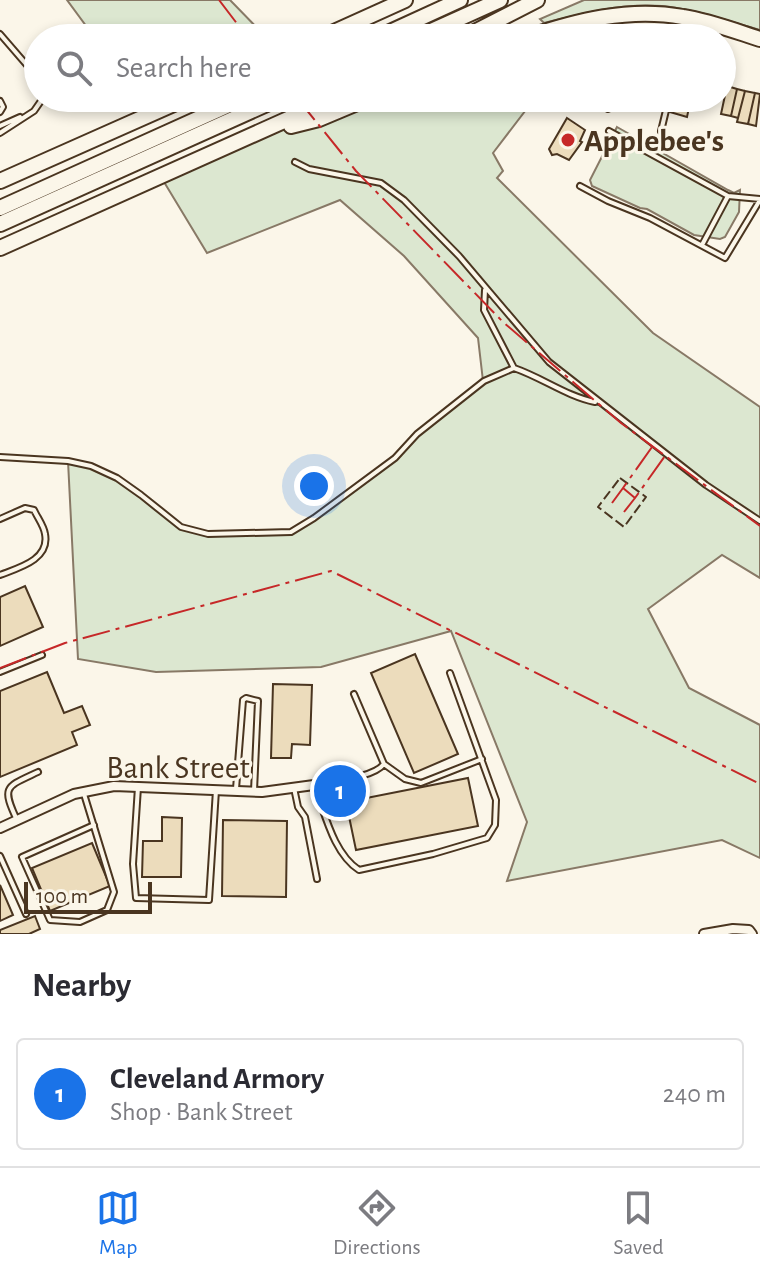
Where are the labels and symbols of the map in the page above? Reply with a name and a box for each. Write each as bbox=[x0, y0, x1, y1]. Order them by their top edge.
place label: Applebee's bbox=[584, 125, 724, 157]
marker: Applebee's bbox=[559, 131, 577, 149]
your location bbox=[294, 466, 334, 506]
street label: Bank Street bbox=[106, 752, 250, 784]
pin: 1 bbox=[314, 761, 366, 821]
scale bar bbox=[24, 878, 152, 914]

